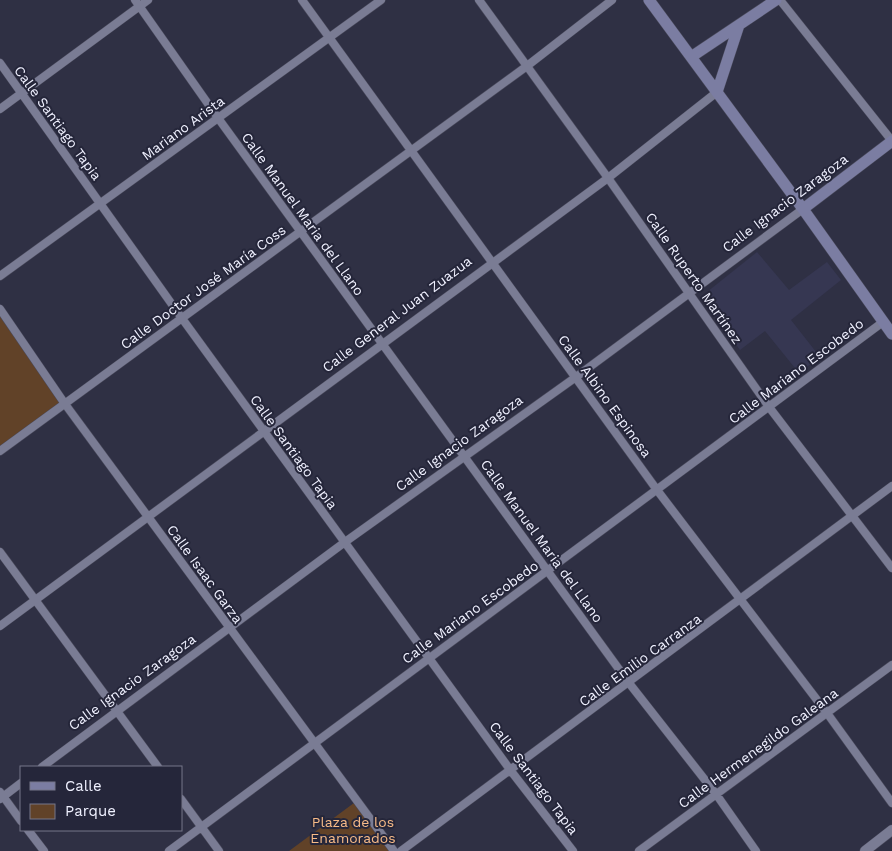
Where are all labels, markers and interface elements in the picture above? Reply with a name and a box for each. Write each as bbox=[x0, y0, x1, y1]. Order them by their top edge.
street label: Calle Santiago Tapia bbox=[11, 63, 105, 183]
street label: Mariano Arista bbox=[139, 93, 228, 163]
street label: Calle Manuel Maria del Llano bbox=[239, 129, 367, 299]
street label: Calle Ignacio Zaragoza bbox=[719, 151, 851, 255]
street label: Calle Ruperto Martínez bbox=[642, 209, 746, 347]
street label: Calle Doctor José María Coss bbox=[117, 222, 289, 352]
street label: Calle General Juan Zuazua bbox=[319, 253, 475, 375]
street label: Calle Mariano Escobedo bbox=[725, 315, 867, 427]
street label: Calle Albino Espinosa bbox=[555, 332, 655, 460]
street label: Calle Santiago Tapia bbox=[247, 392, 341, 512]
street label: Calle Ignacio Zaragoza bbox=[392, 392, 526, 494]
street label: Calle Manuel Maria del Llano bbox=[478, 456, 606, 626]
street label: Calle Isaac Garza bbox=[164, 522, 246, 626]
street label: Calle Mariano Escobedo bbox=[399, 557, 541, 667]
street label: Calle Emilio Carranza bbox=[576, 610, 704, 710]
street label: Calle Ignacio Zaragoza bbox=[65, 631, 199, 733]
street label: Calle Hermenegildo Galeana bbox=[675, 685, 841, 811]
street label: Calle Santiago Tapia bbox=[486, 718, 582, 838]
legend bbox=[20, 766, 182, 831]
text: Calle bbox=[65, 777, 102, 795]
text: Parque bbox=[65, 802, 116, 820]
park label: Plaza de los Enamorados bbox=[310, 814, 396, 846]

